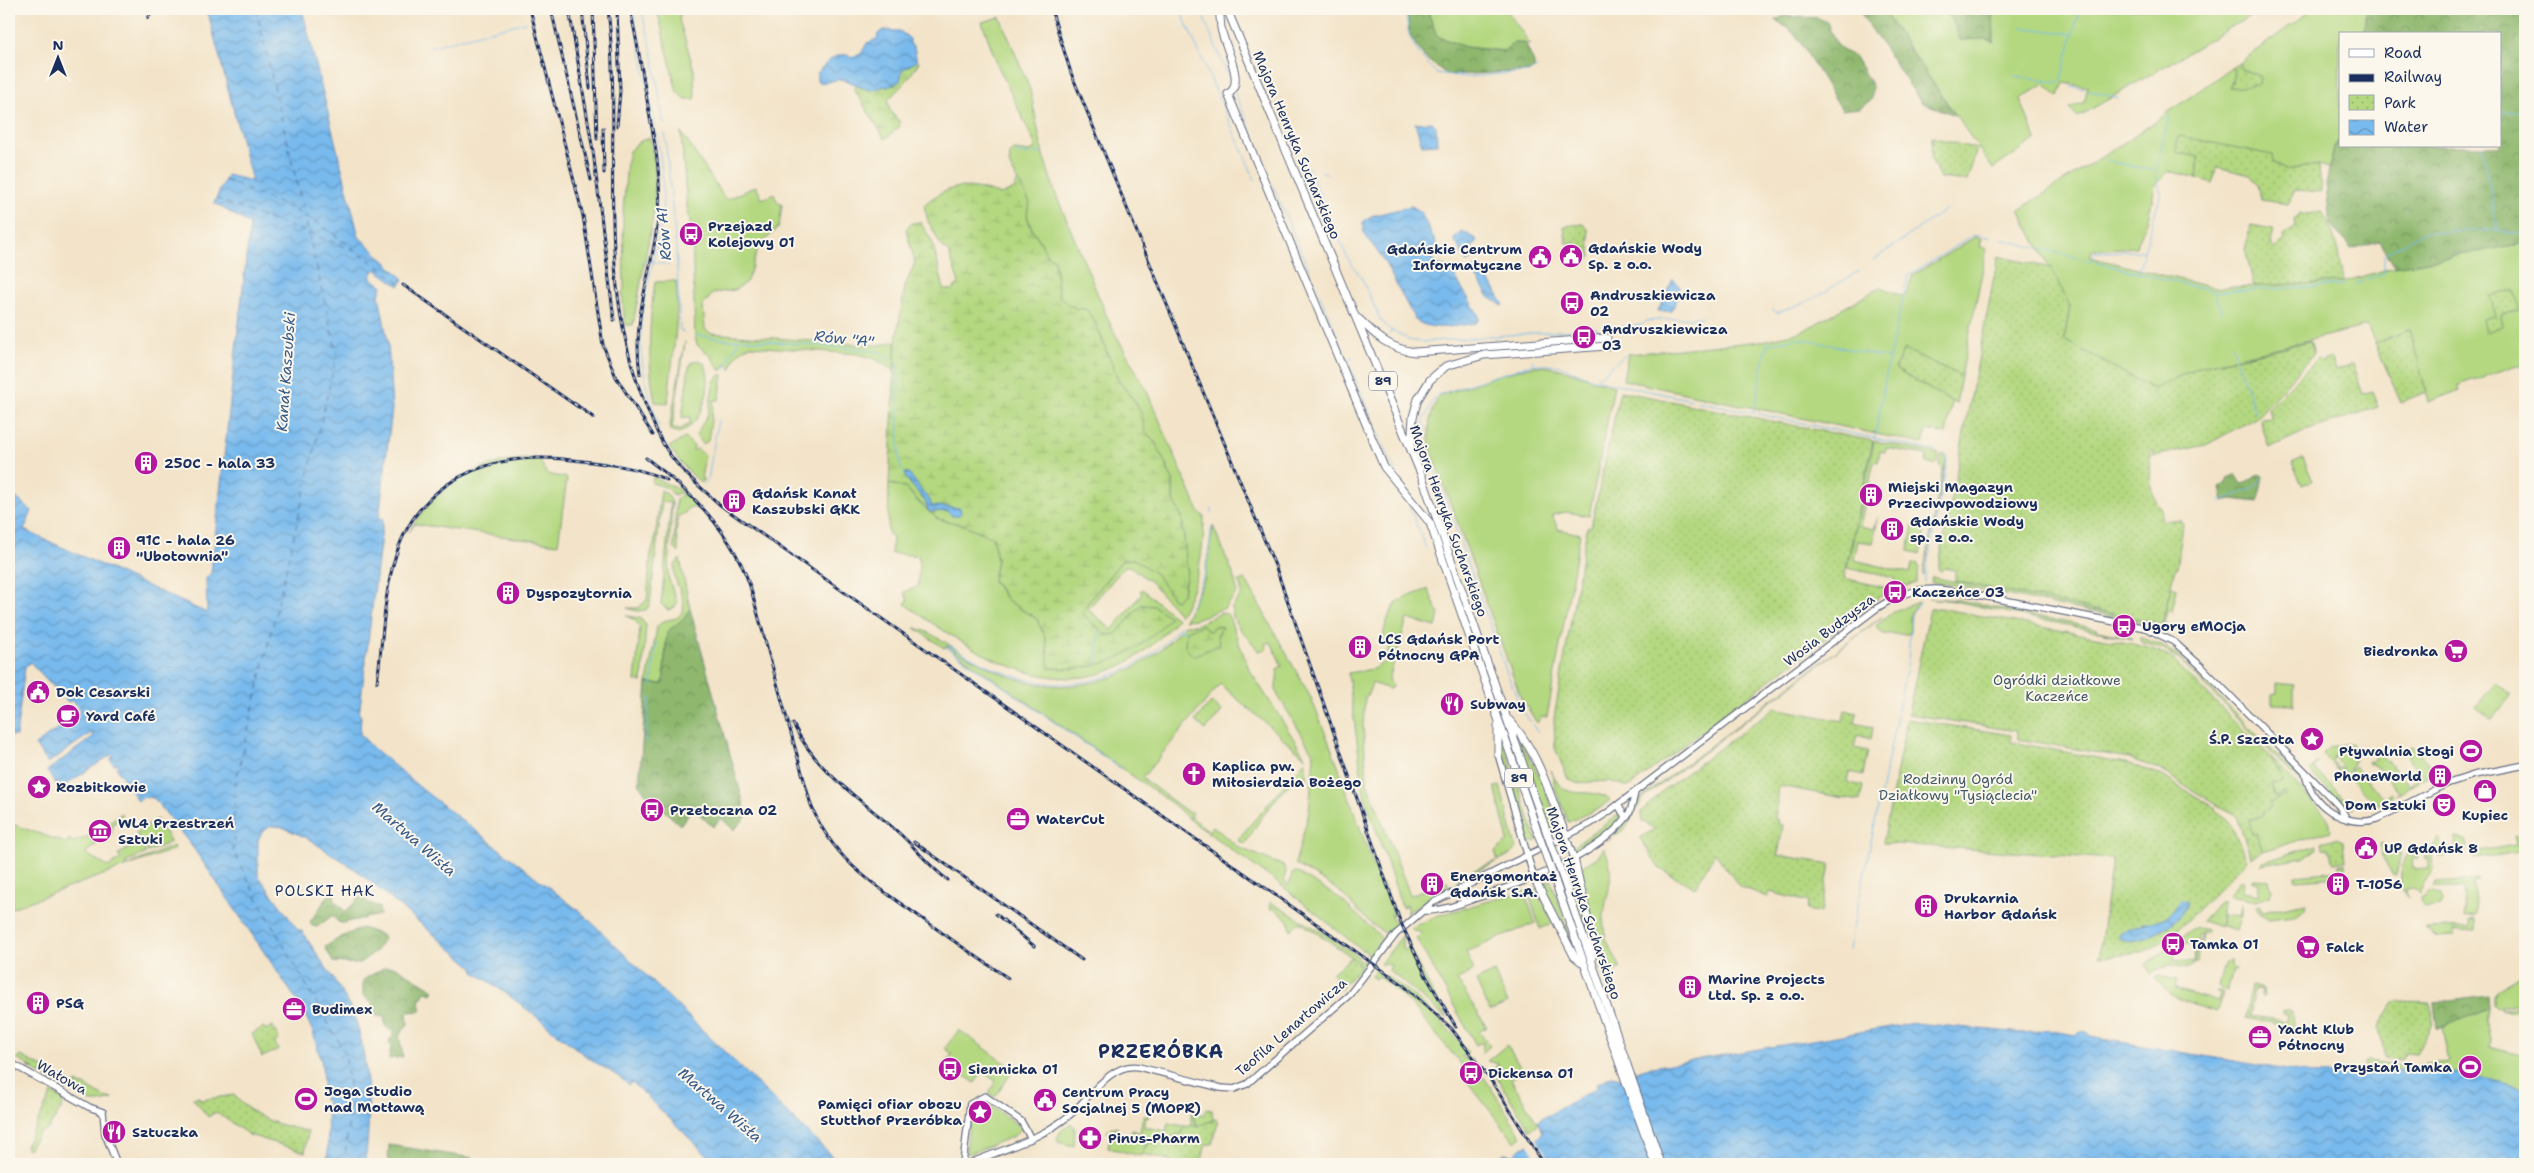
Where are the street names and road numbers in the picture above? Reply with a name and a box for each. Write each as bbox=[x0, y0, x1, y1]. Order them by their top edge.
street label: Majora Henryka Sucharskiego bbox=[1249, 48, 1345, 242]
road number: 89 bbox=[1369, 372, 1397, 391]
street label: Majora Henryka Sucharskiego bbox=[1406, 423, 1492, 619]
street label: Wosia Budzysza bbox=[1780, 590, 1878, 670]
road number: 89 bbox=[1505, 768, 1533, 788]
street label: Majora Henryka Sucharskiego bbox=[1542, 804, 1626, 1002]
street label: Teofila Lenartowicza bbox=[1232, 973, 1351, 1080]
street label: Wałowa bbox=[34, 1055, 91, 1099]

